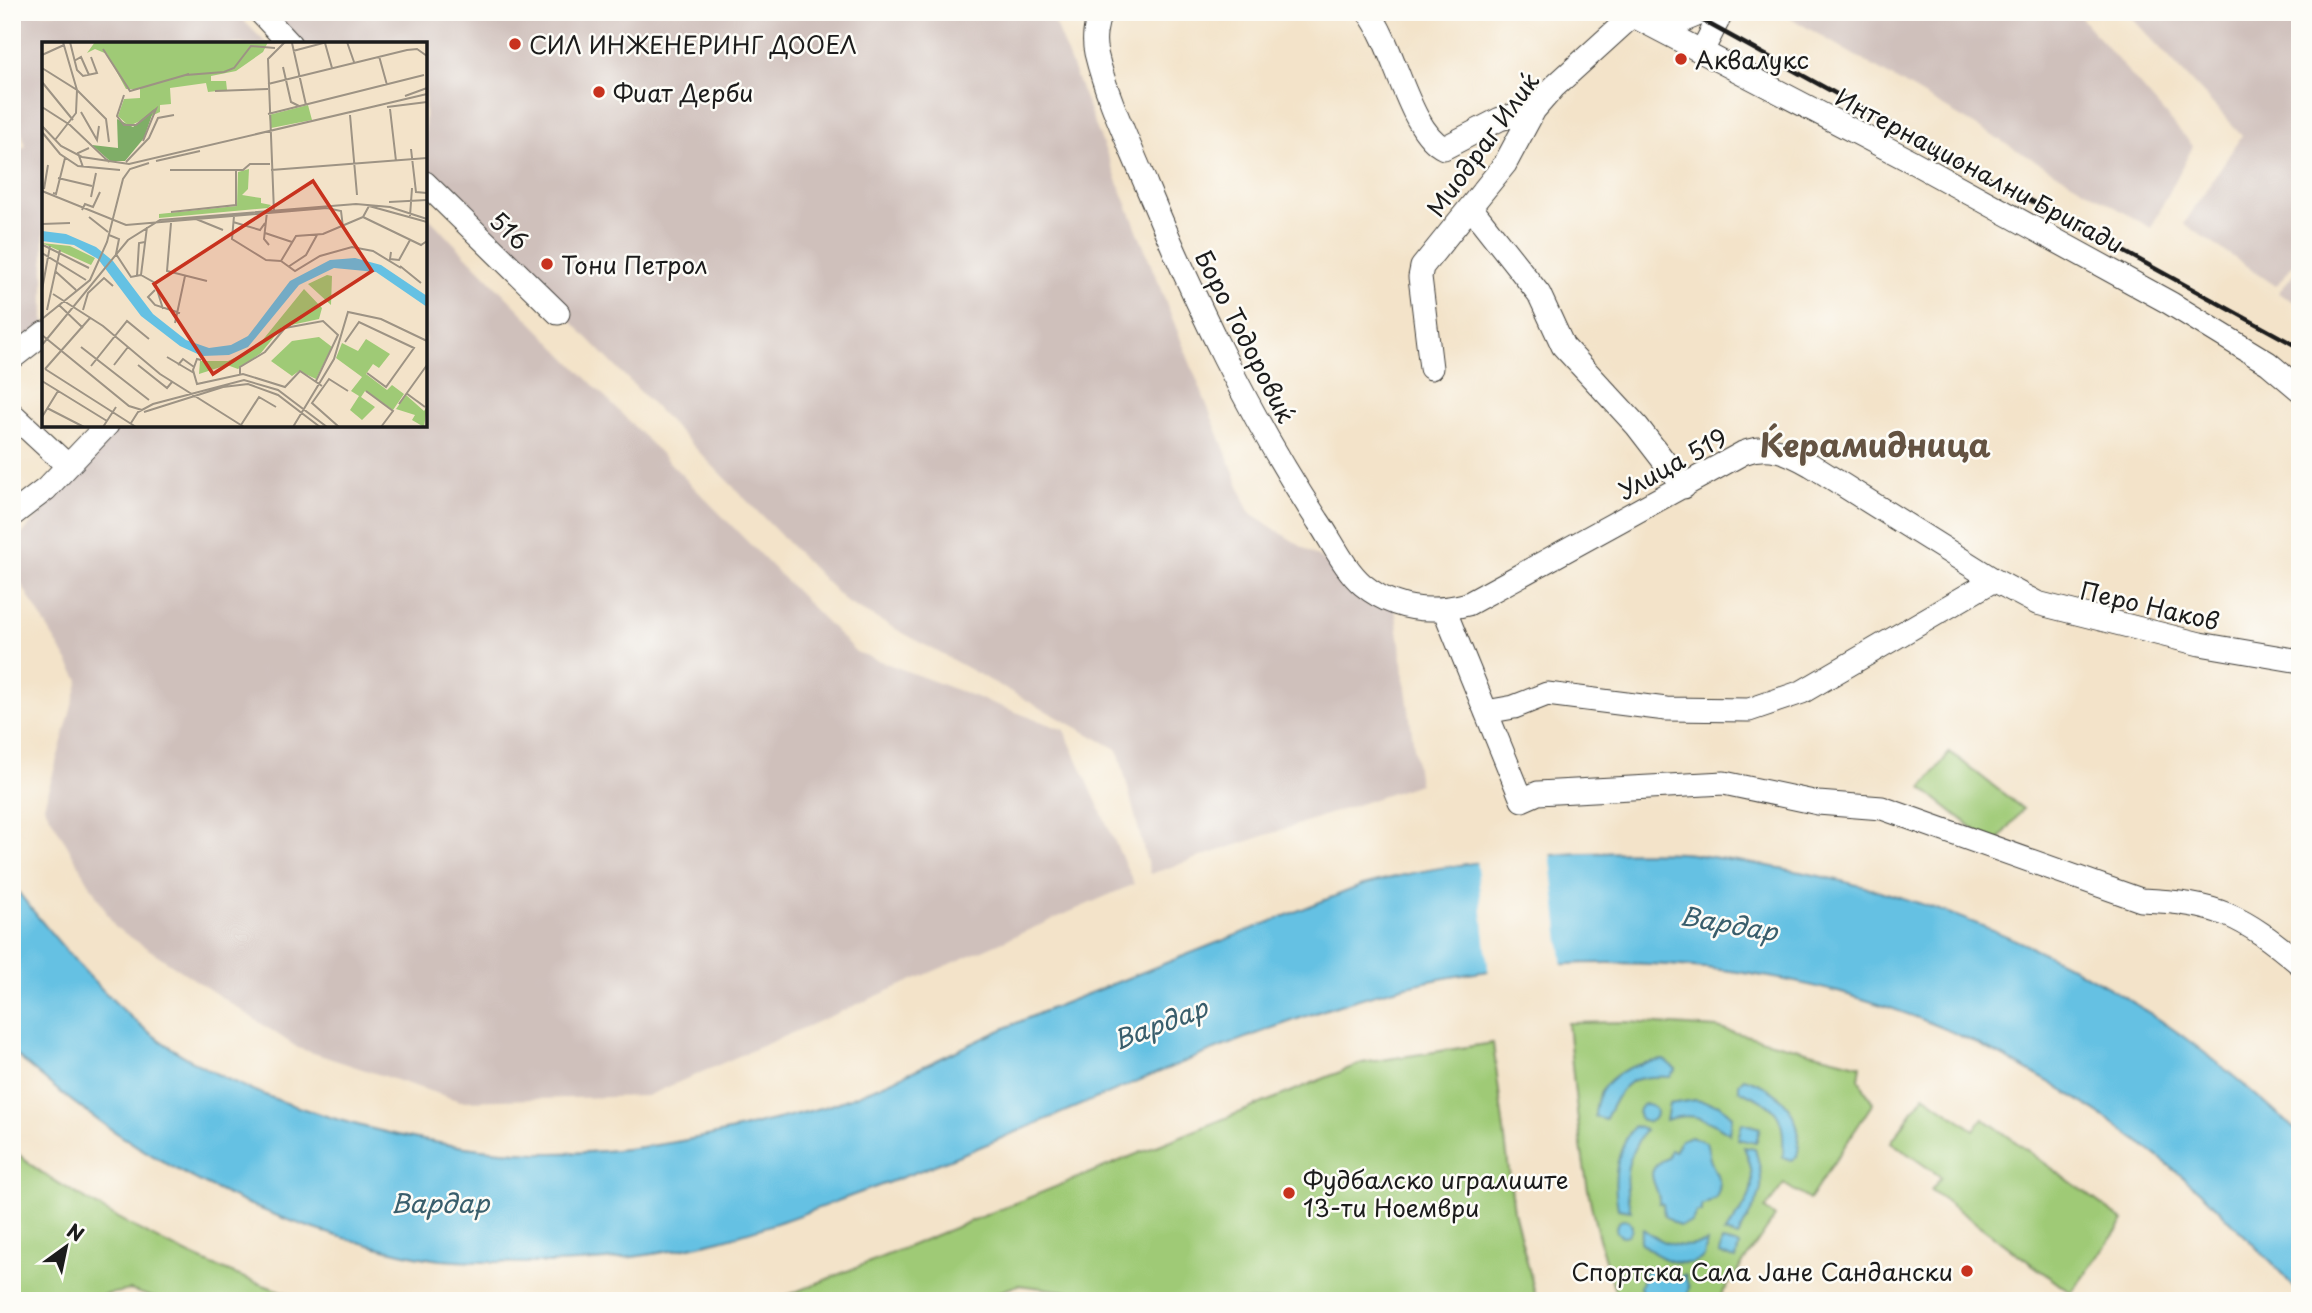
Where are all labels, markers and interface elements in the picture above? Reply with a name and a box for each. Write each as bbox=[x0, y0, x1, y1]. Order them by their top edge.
place label: СИЛ ИНЖЕНЕРИНГ ДООЕЛ bbox=[529, 26, 857, 62]
marker: СИЛ ИНЖЕНЕРИНГ ДООЕЛ bbox=[507, 36, 523, 52]
place label: Аквалукс bbox=[1695, 41, 1809, 77]
inset map bbox=[42, 42, 427, 427]
marker: Аквалукс bbox=[1673, 51, 1689, 67]
street label: Миодраг Илиќ bbox=[1417, 64, 1547, 224]
place label: Фиат Дерби bbox=[613, 74, 754, 110]
street label: Интернационални Бригади bbox=[1829, 79, 2131, 261]
marker: Фиат Дерби bbox=[591, 84, 607, 100]
street label: 516 bbox=[482, 202, 538, 258]
street label: Боро Тодоровиќ bbox=[1187, 243, 1305, 429]
place label: Тони Петрол bbox=[561, 246, 708, 282]
marker: Тони Петрол bbox=[539, 256, 555, 272]
street label: Улица 519 bbox=[1611, 418, 1733, 508]
district label: Ќерамидница bbox=[1759, 420, 1991, 468]
street label: Перо Наков bbox=[2077, 572, 2223, 638]
water label: Вардар bbox=[1677, 895, 1783, 951]
water label: Вардар bbox=[1107, 986, 1215, 1059]
place label: Фудбалско игралиште 13-ти Ноември bbox=[1303, 1161, 1568, 1225]
water label: Вардар bbox=[391, 1183, 491, 1222]
marker: Фудбалско игралиште 13-ти Ноември bbox=[1281, 1185, 1297, 1201]
north arrow bbox=[32, 1212, 102, 1282]
text: N bbox=[62, 1216, 90, 1248]
place label: Спортска Сала Јане Сандански bbox=[1571, 1253, 1953, 1289]
marker: Спортска Сала Јане Сандански bbox=[1959, 1263, 1975, 1279]

